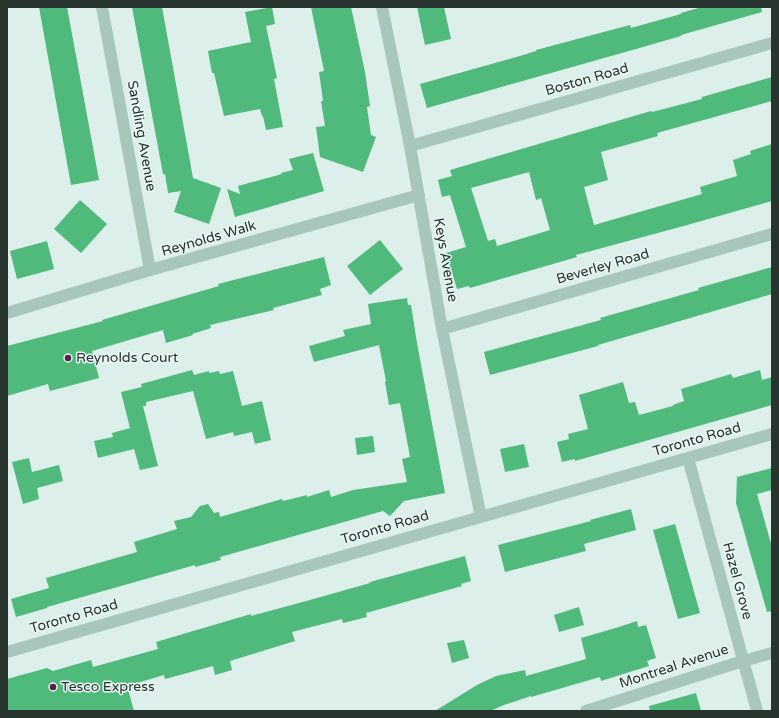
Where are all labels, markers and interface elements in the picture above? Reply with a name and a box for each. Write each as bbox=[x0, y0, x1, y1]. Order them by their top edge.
street label: Boston Road bbox=[543, 60, 631, 100]
street label: Sandling Avenue bbox=[123, 79, 159, 193]
street label: Reynolds Walk bbox=[160, 217, 258, 261]
street label: Keys Avenue bbox=[429, 217, 461, 303]
street label: Beverley Road bbox=[555, 246, 651, 288]
place label: Reynolds Court bbox=[76, 350, 178, 366]
marker: Reynolds Court bbox=[63, 353, 73, 363]
street label: Toronto Road bbox=[651, 419, 743, 461]
street label: Toronto Road bbox=[339, 507, 431, 549]
street label: Hazel Grove bbox=[719, 540, 755, 622]
street label: Toronto Road bbox=[28, 596, 120, 638]
street label: Montreal Avenue bbox=[617, 641, 731, 693]
place label: Tesco Express bbox=[61, 679, 155, 695]
marker: Tesco Express bbox=[48, 682, 58, 692]

